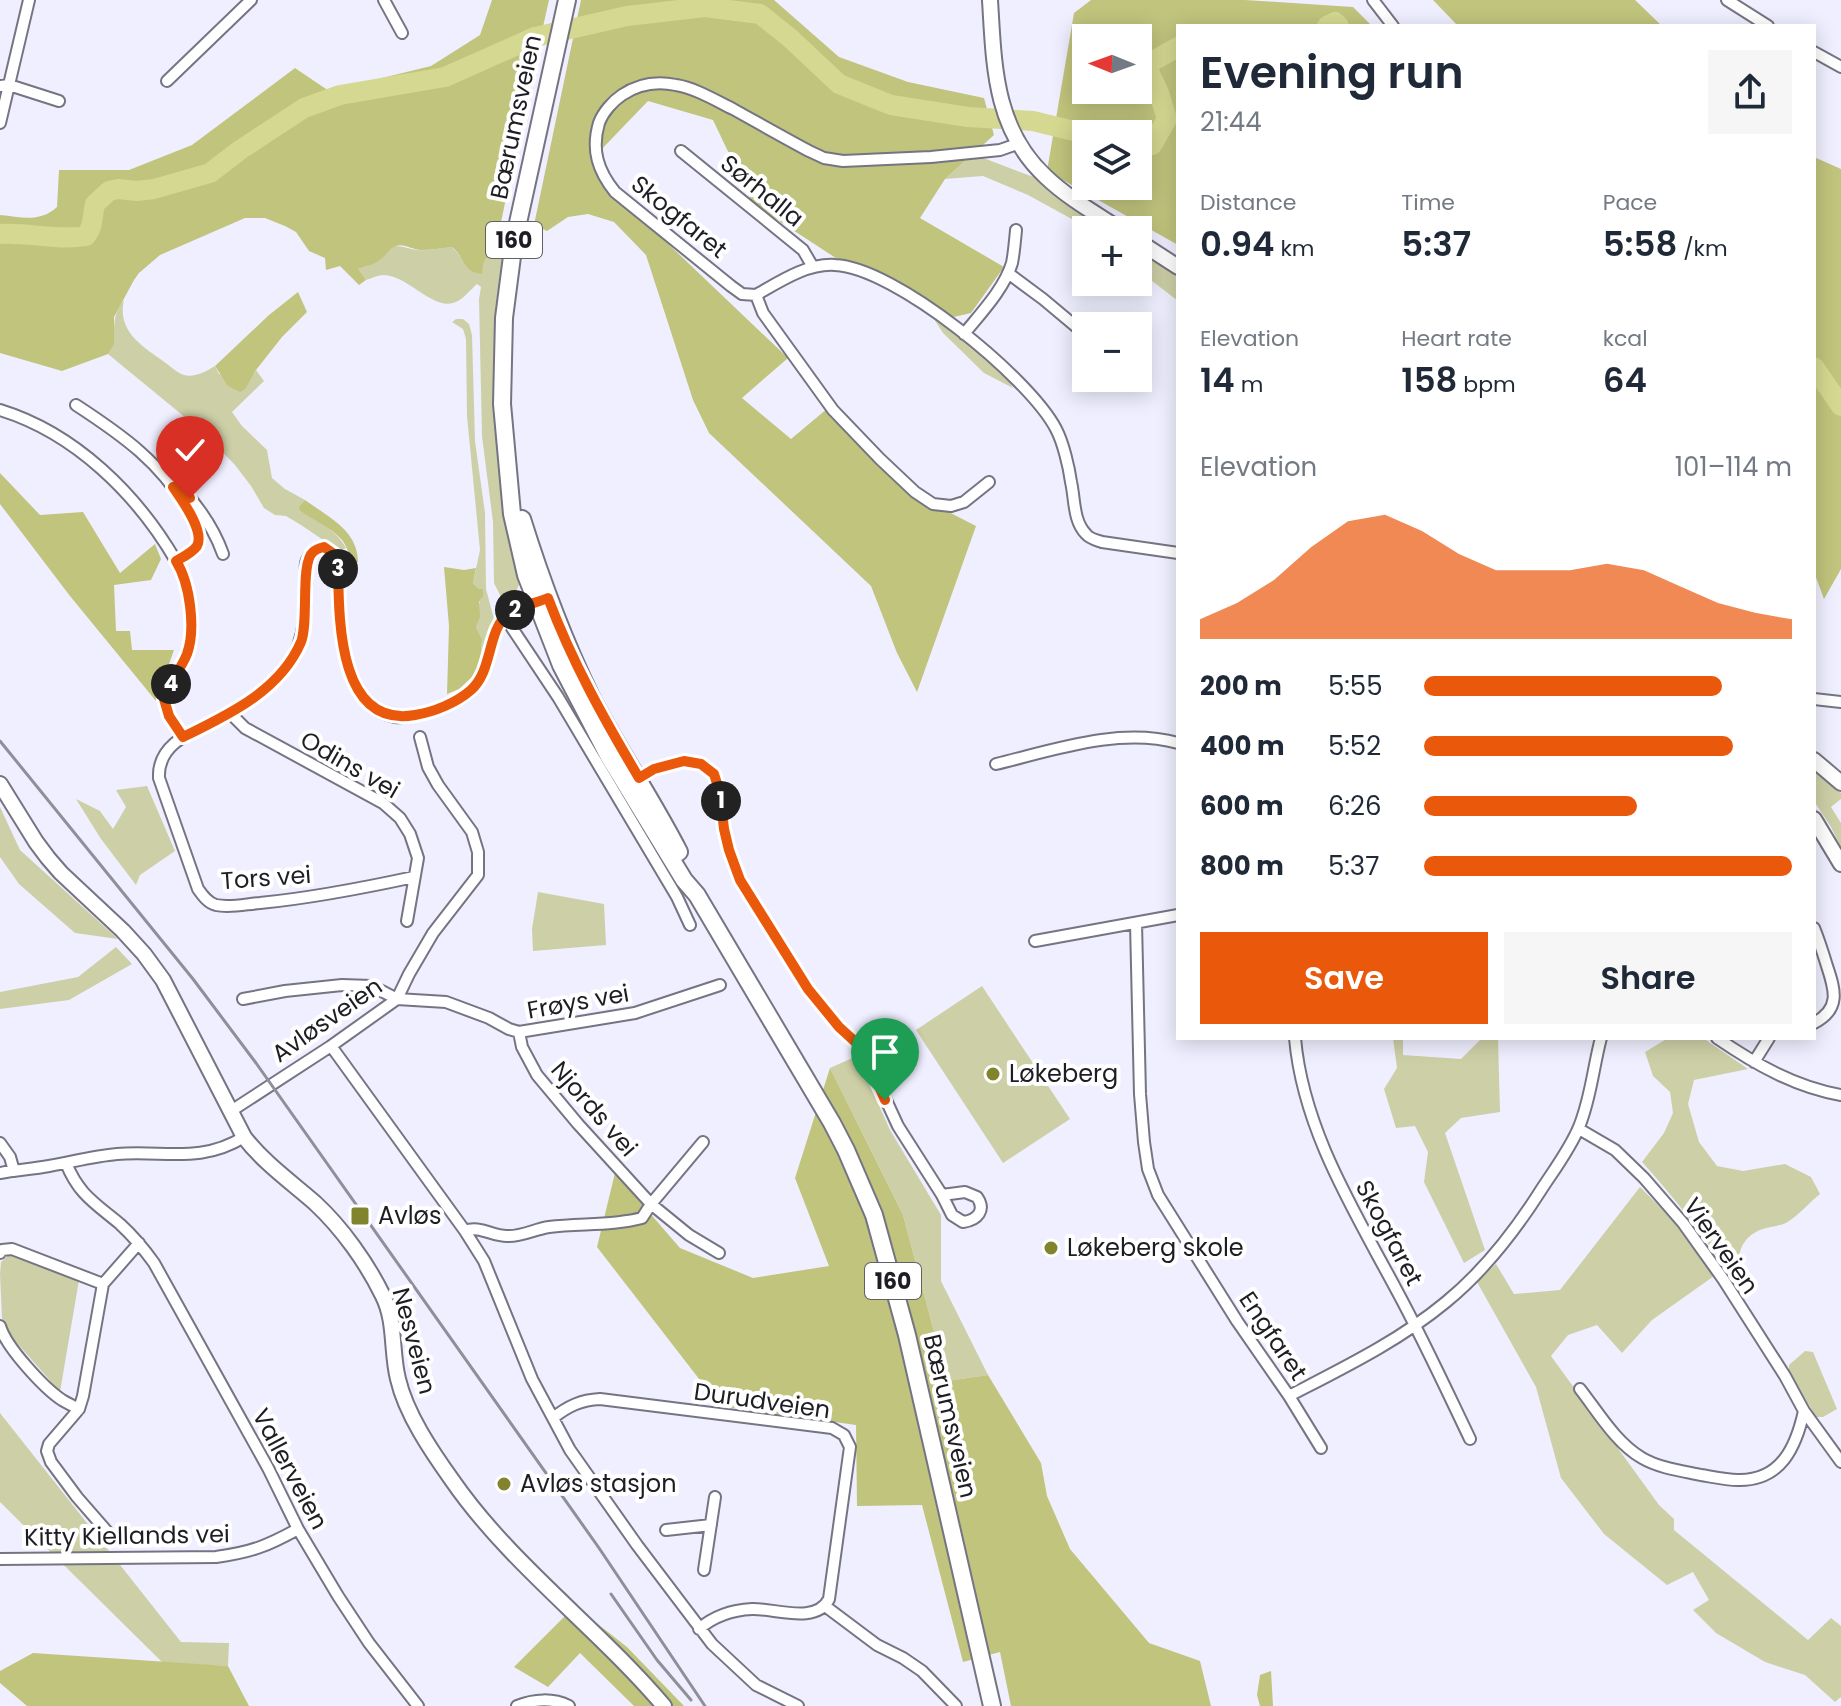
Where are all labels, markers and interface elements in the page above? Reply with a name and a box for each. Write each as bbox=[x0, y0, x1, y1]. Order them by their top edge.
north arrow bbox=[1072, 24, 1152, 104]
map controls bbox=[1072, 24, 1152, 392]
street label: Bærumsveien bbox=[482, 32, 549, 202]
text: Evening run bbox=[1200, 42, 1464, 103]
button: share bbox=[1708, 50, 1792, 134]
text: 21:44 bbox=[1200, 104, 1262, 140]
button: layers bbox=[1072, 120, 1152, 200]
street label: Sørhalla bbox=[714, 147, 811, 234]
street label: Skogfaret bbox=[624, 168, 734, 266]
text: Distance bbox=[1200, 187, 1296, 218]
text: Time bbox=[1401, 187, 1455, 218]
text: Pace bbox=[1603, 187, 1657, 218]
button: + bbox=[1072, 216, 1152, 296]
text: 0.94 bbox=[1200, 220, 1275, 268]
text: 5:37 bbox=[1401, 220, 1471, 268]
text: 5:58 bbox=[1603, 220, 1677, 268]
road number: 160 bbox=[486, 222, 542, 258]
text: km bbox=[1275, 233, 1314, 264]
text: /km bbox=[1677, 233, 1728, 264]
button: − bbox=[1072, 312, 1152, 392]
text: Elevation bbox=[1200, 323, 1299, 354]
text: Heart rate bbox=[1401, 323, 1512, 354]
text: kcal bbox=[1603, 323, 1648, 354]
text: 14 bbox=[1200, 356, 1235, 404]
text: 158 bbox=[1401, 356, 1457, 404]
text: 64 bbox=[1603, 356, 1647, 404]
text: m bbox=[1235, 369, 1263, 400]
text: bpm bbox=[1457, 369, 1516, 400]
pin bbox=[156, 416, 224, 498]
icon: check bbox=[168, 428, 212, 472]
text: Elevation bbox=[1200, 449, 1317, 485]
text: 101–114 m bbox=[1675, 449, 1792, 485]
pin: 3 bbox=[318, 549, 358, 589]
text: 3 bbox=[331, 553, 345, 584]
pin: 2 bbox=[495, 590, 535, 630]
text: 2 bbox=[509, 594, 521, 625]
pin: 4 bbox=[151, 664, 191, 704]
text: 4 bbox=[164, 668, 178, 699]
text: 200 m bbox=[1200, 668, 1282, 704]
text: 5:55 bbox=[1328, 668, 1383, 704]
street label: Odins vei bbox=[295, 723, 406, 806]
text: 400 m bbox=[1200, 728, 1285, 764]
text: 5:52 bbox=[1328, 728, 1381, 764]
pin: 1 bbox=[701, 781, 741, 821]
text: 1 bbox=[717, 785, 725, 816]
text: 600 m bbox=[1200, 788, 1284, 824]
text: 6:26 bbox=[1328, 788, 1382, 824]
text: 800 m bbox=[1200, 848, 1284, 884]
text: 5:37 bbox=[1328, 848, 1379, 884]
street label: Tors vei bbox=[220, 858, 312, 897]
button: Save bbox=[1200, 932, 1488, 1024]
button: Share bbox=[1504, 932, 1792, 1024]
street label: Avløsveien bbox=[265, 969, 389, 1070]
street label: Frøys vei bbox=[524, 976, 632, 1027]
pin bbox=[851, 1018, 919, 1100]
icon: arrive bbox=[863, 1030, 907, 1074]
street label: Njords vei bbox=[544, 1054, 645, 1163]
place label: Løkeberg bbox=[1009, 1057, 1118, 1090]
marker: Løkeberg bbox=[984, 1065, 1002, 1083]
street label: Skogfaret bbox=[1348, 1174, 1431, 1291]
street label: Vierveien bbox=[1676, 1191, 1767, 1300]
place label: Avløs bbox=[378, 1199, 441, 1232]
marker: Avløs bbox=[349, 1205, 371, 1227]
place label: Løkeberg skole bbox=[1067, 1231, 1244, 1264]
marker: Løkeberg skole bbox=[1042, 1239, 1060, 1257]
road number: 160 bbox=[865, 1263, 921, 1299]
street label: Nesveien bbox=[384, 1284, 444, 1398]
street label: Engfaret bbox=[1232, 1285, 1315, 1387]
street label: Bærumsveien bbox=[916, 1331, 985, 1501]
street label: Durudveien bbox=[692, 1375, 832, 1426]
street label: Vallerveien bbox=[245, 1402, 336, 1535]
place label: Avløs stasjon bbox=[520, 1467, 677, 1500]
marker: Avløs stasjon bbox=[495, 1475, 513, 1493]
street label: Kitty Kiellands vei bbox=[24, 1517, 230, 1554]

